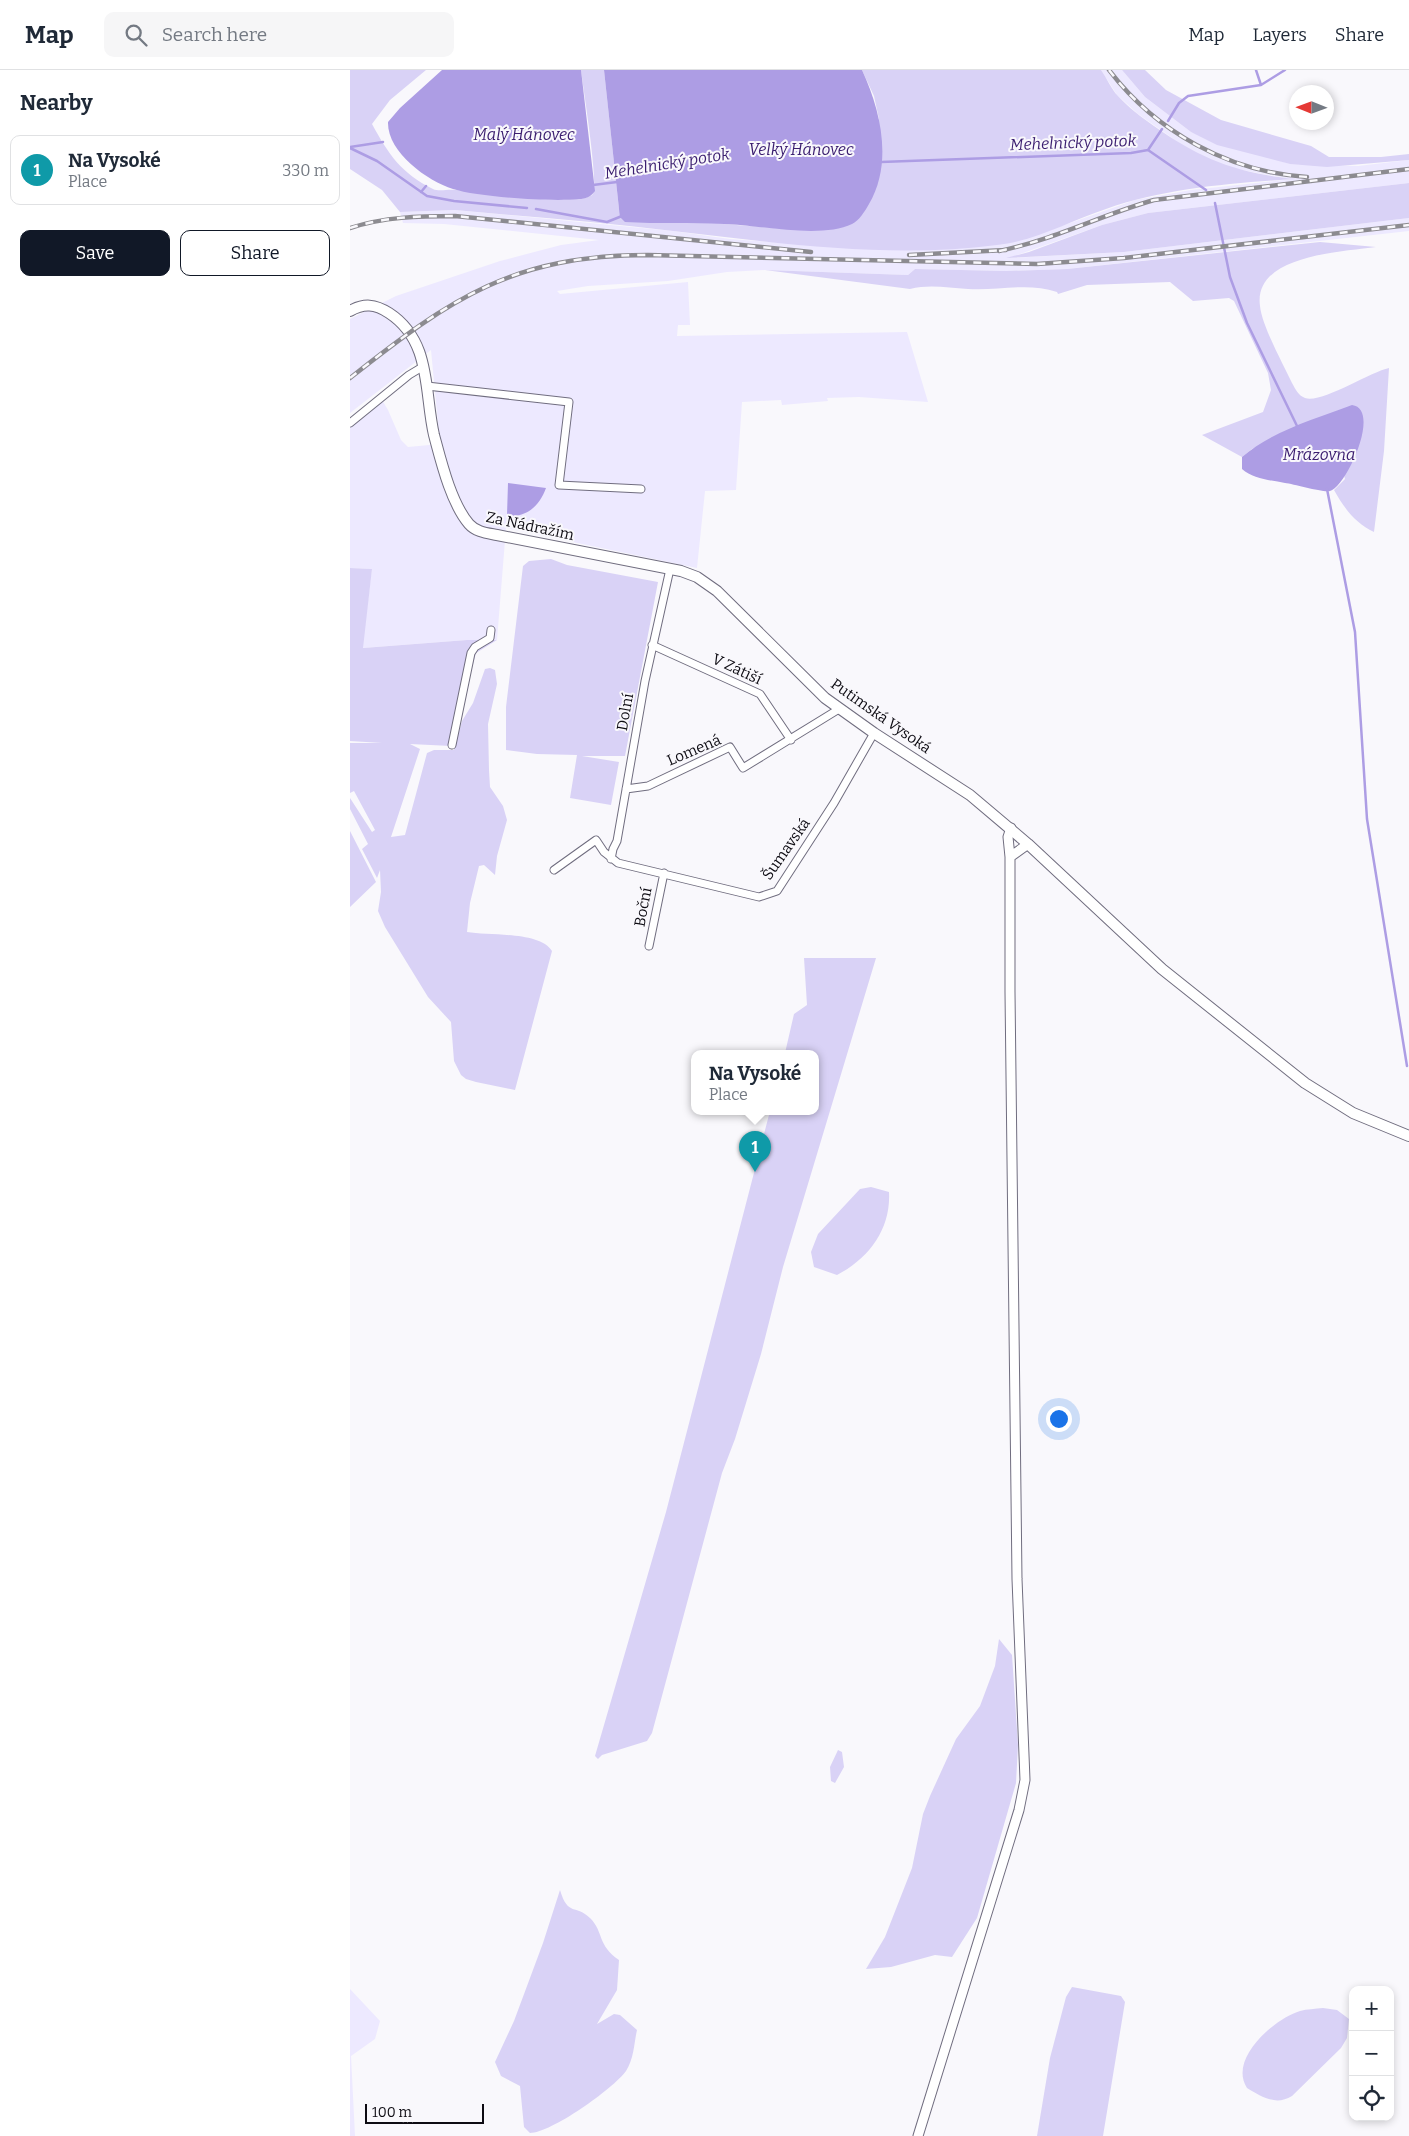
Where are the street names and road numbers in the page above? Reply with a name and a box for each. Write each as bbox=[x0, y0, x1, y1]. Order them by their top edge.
street label: Za Nádražím bbox=[484, 508, 576, 544]
street label: V Zátiší bbox=[709, 650, 765, 688]
street label: Putimská Vysoká bbox=[828, 675, 934, 757]
street label: Dolní bbox=[613, 691, 637, 732]
street label: Lomená bbox=[664, 731, 724, 769]
street label: Šumavská bbox=[758, 815, 814, 883]
street label: Boční bbox=[630, 885, 656, 928]

